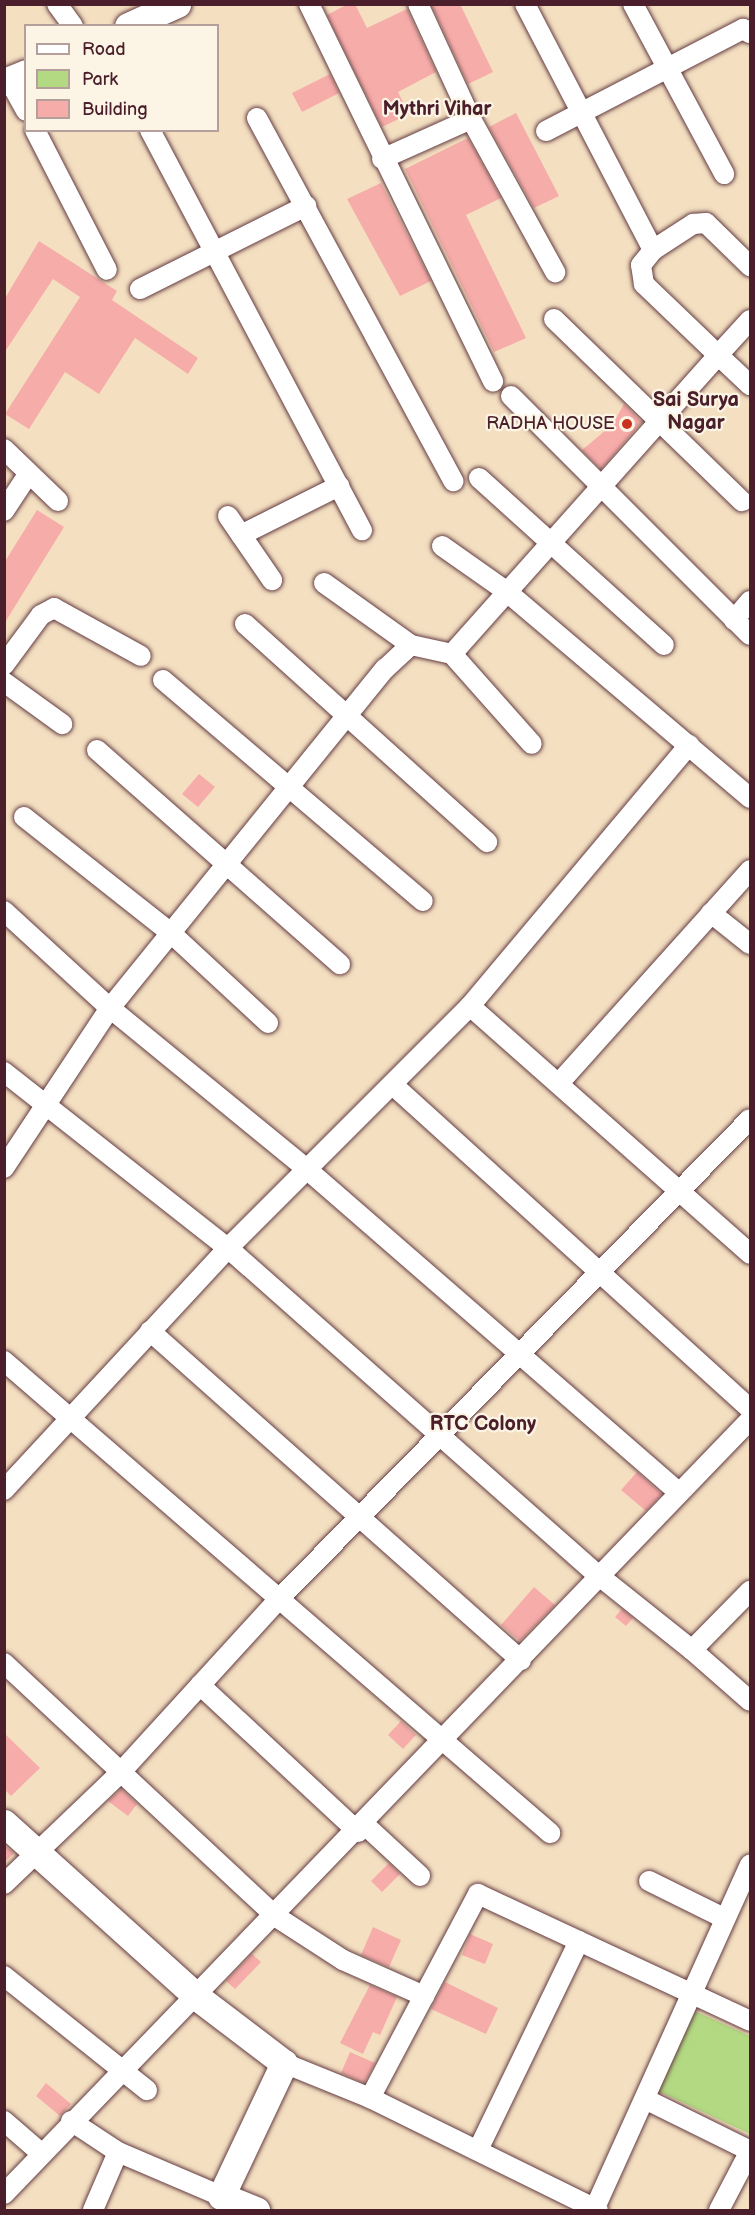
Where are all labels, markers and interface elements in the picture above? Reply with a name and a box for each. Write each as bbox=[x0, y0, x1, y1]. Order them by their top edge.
legend bbox=[24, 24, 219, 132]
text: Road bbox=[82, 39, 126, 60]
text: Park bbox=[82, 69, 118, 90]
district label: Mythri Vihar bbox=[382, 97, 492, 121]
text: Building bbox=[82, 99, 148, 120]
district label: Sai Surya Nagar bbox=[653, 388, 739, 435]
place label: RADHA HOUSE bbox=[486, 413, 615, 435]
marker: RADHA HOUSE bbox=[620, 417, 634, 431]
district label: RTC Colony bbox=[430, 1412, 536, 1436]

